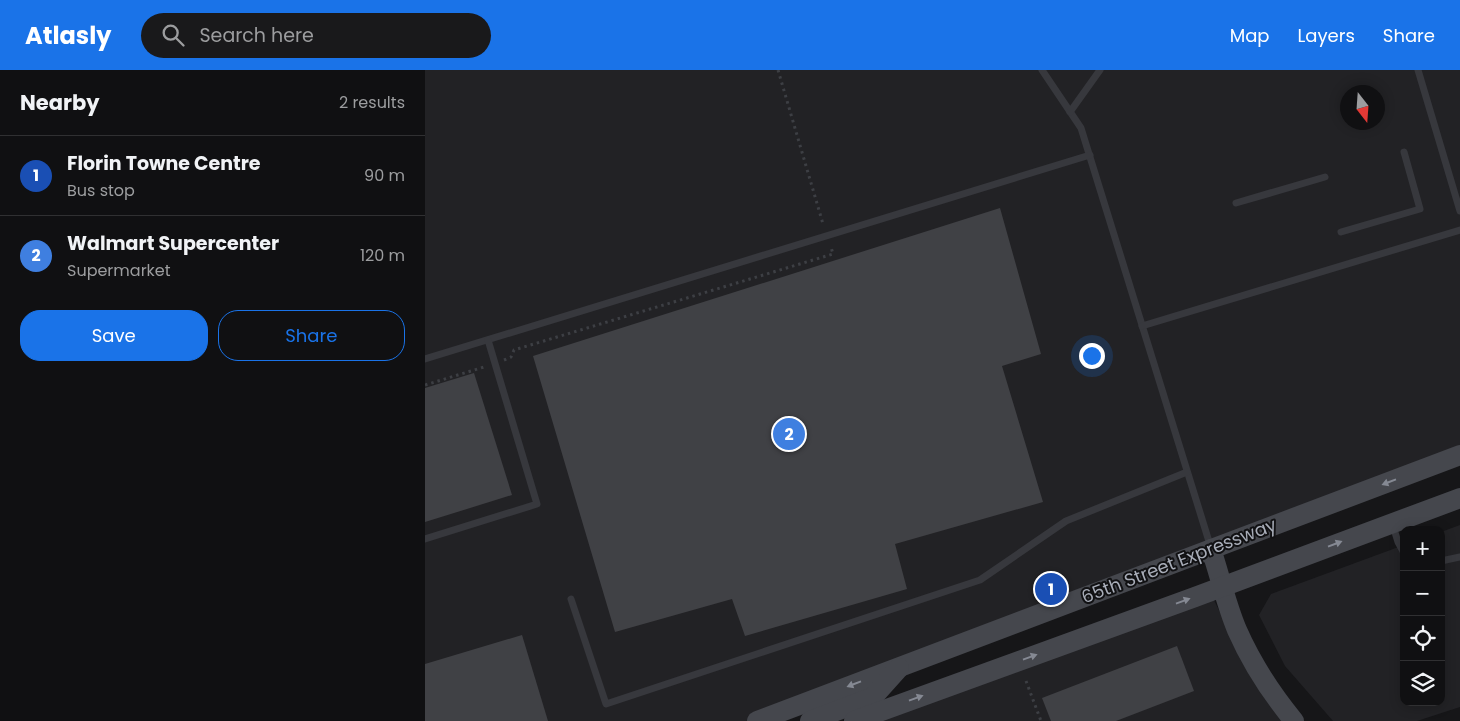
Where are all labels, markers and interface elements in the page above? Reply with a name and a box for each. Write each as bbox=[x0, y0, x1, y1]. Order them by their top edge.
search box bbox=[141, 13, 491, 58]
text: Atlasly bbox=[25, 19, 111, 52]
icon: search bbox=[159, 21, 187, 49]
text: Search here bbox=[199, 22, 314, 49]
text: Map bbox=[1230, 23, 1270, 48]
text: Layers bbox=[1298, 23, 1355, 48]
text: Share bbox=[1383, 23, 1435, 48]
north arrow bbox=[1340, 85, 1385, 130]
text: Nearby bbox=[20, 88, 100, 117]
text: 2 results bbox=[339, 91, 405, 114]
text: Florin Towne Centre bbox=[67, 150, 261, 177]
text: 1 bbox=[33, 164, 39, 187]
text: 90 m bbox=[364, 164, 405, 187]
text: Bus stop bbox=[67, 179, 135, 202]
text: Walmart Supercenter bbox=[67, 230, 279, 257]
text: 2 bbox=[31, 244, 41, 267]
text: 120 m bbox=[360, 244, 405, 267]
text: Supermarket bbox=[67, 259, 171, 282]
button: Save bbox=[20, 310, 208, 361]
button: Share bbox=[218, 310, 405, 361]
your location bbox=[1079, 343, 1105, 369]
pin: 2 bbox=[773, 415, 805, 453]
one-way arrow bbox=[1381, 479, 1396, 486]
street label: 65th Street Expressway bbox=[1078, 512, 1280, 609]
map controls bbox=[1400, 526, 1445, 706]
button: + bbox=[1400, 526, 1445, 571]
one-way arrow bbox=[1328, 540, 1343, 547]
pin: 1 bbox=[1035, 570, 1067, 608]
button: − bbox=[1400, 571, 1445, 616]
one-way arrow bbox=[1176, 597, 1191, 605]
button: locate bbox=[1400, 616, 1445, 661]
one-way arrow bbox=[1023, 653, 1038, 660]
button: layers bbox=[1400, 661, 1445, 706]
one-way arrow bbox=[847, 681, 862, 688]
one-way arrow bbox=[909, 694, 924, 702]

